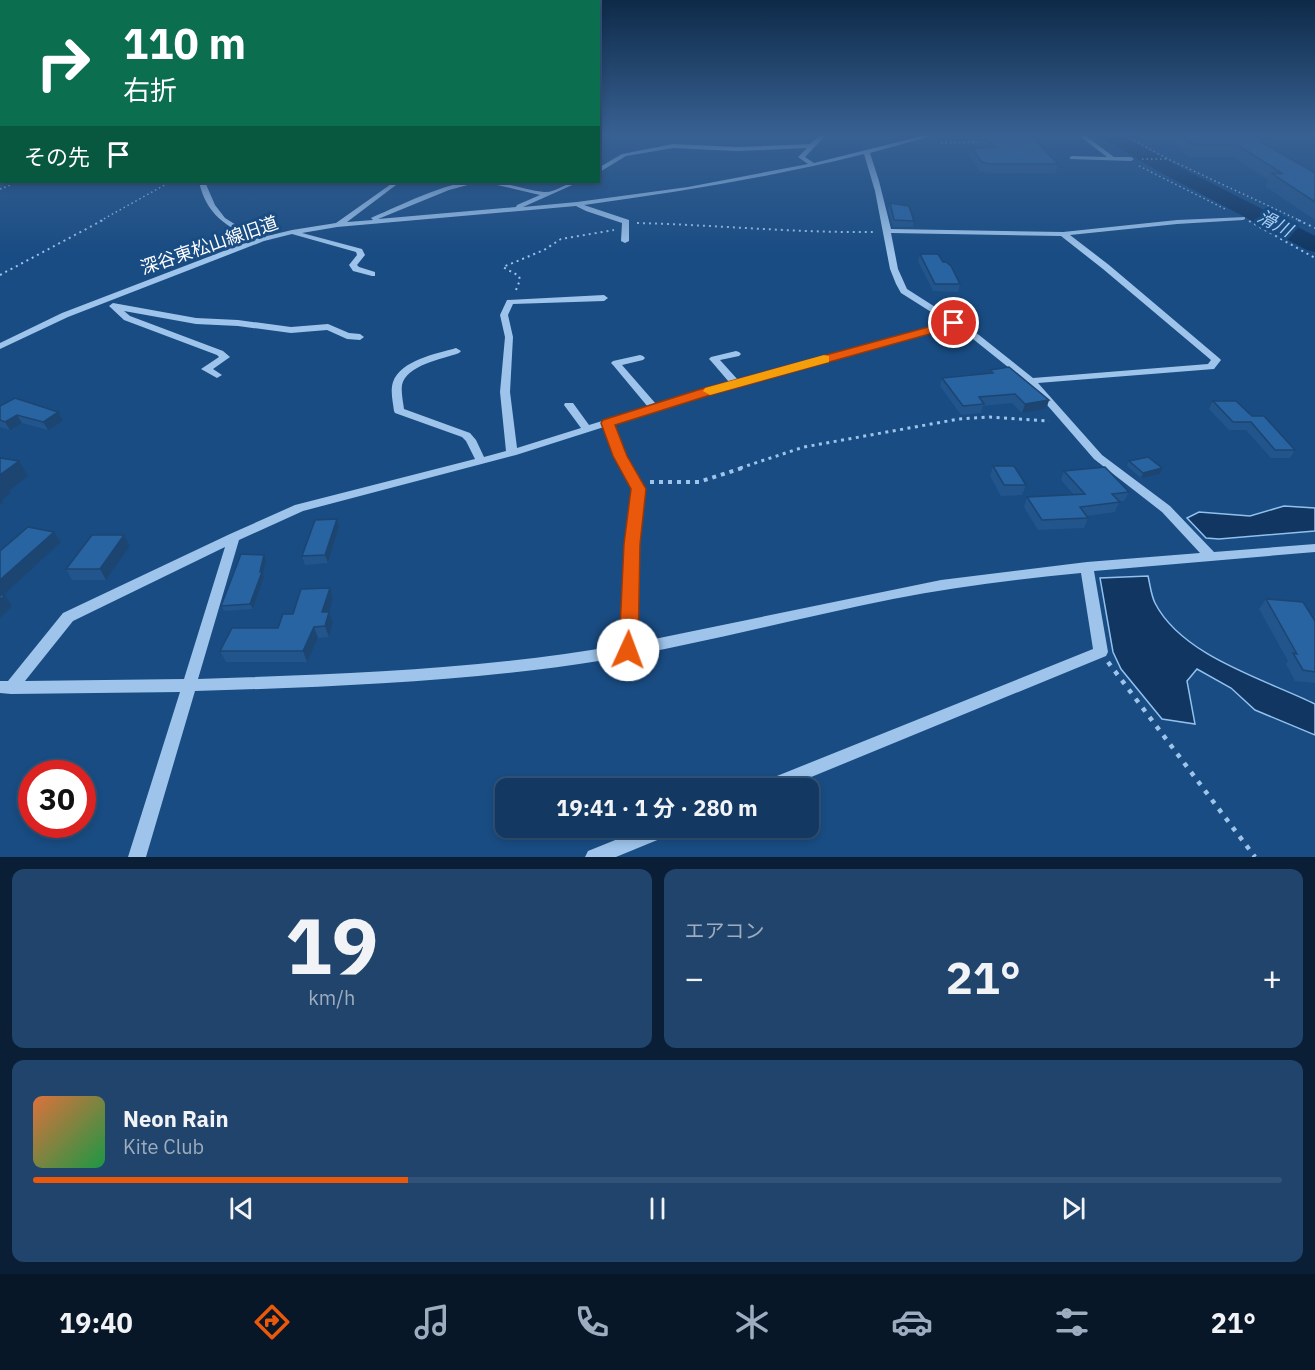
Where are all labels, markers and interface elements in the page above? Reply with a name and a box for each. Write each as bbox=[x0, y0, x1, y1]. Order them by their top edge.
text: 110 m bbox=[123, 16, 246, 71]
icon: right bbox=[24, 24, 102, 102]
text: 右折 bbox=[123, 72, 177, 107]
icon: arrive bbox=[102, 138, 135, 171]
text: その先 bbox=[24, 142, 90, 171]
water label: 滑川 bbox=[1254, 204, 1298, 243]
street label: 深谷東松山線旧道 bbox=[137, 211, 281, 279]
pin bbox=[928, 297, 979, 348]
icon: arrive bbox=[937, 306, 970, 339]
position arrow bbox=[596, 618, 660, 682]
speed limit sign: 30 bbox=[18, 760, 96, 838]
text: 19:41 · 1 分 · 280 m bbox=[556, 793, 758, 822]
text: 19 bbox=[285, 894, 379, 995]
text: エアコン bbox=[685, 917, 765, 944]
text: 21° bbox=[946, 948, 1021, 1006]
text: − bbox=[685, 956, 704, 999]
text: + bbox=[1262, 956, 1282, 999]
text: km/h bbox=[308, 984, 355, 1011]
text: Neon Rain bbox=[123, 1104, 229, 1133]
text: Kite Club bbox=[123, 1133, 204, 1160]
icon: previous bbox=[225, 1192, 258, 1225]
icon: pause bbox=[641, 1192, 674, 1225]
icon: next bbox=[1057, 1192, 1090, 1225]
icon: directions bbox=[251, 1301, 293, 1343]
icon: music bbox=[411, 1301, 453, 1343]
icon: phone bbox=[571, 1301, 613, 1343]
icon: climate bbox=[731, 1301, 773, 1343]
icon: car bbox=[891, 1301, 933, 1343]
icon: filters bbox=[1051, 1301, 1093, 1343]
text: 19:40 bbox=[59, 1305, 133, 1340]
text: 21° bbox=[1211, 1305, 1256, 1340]

